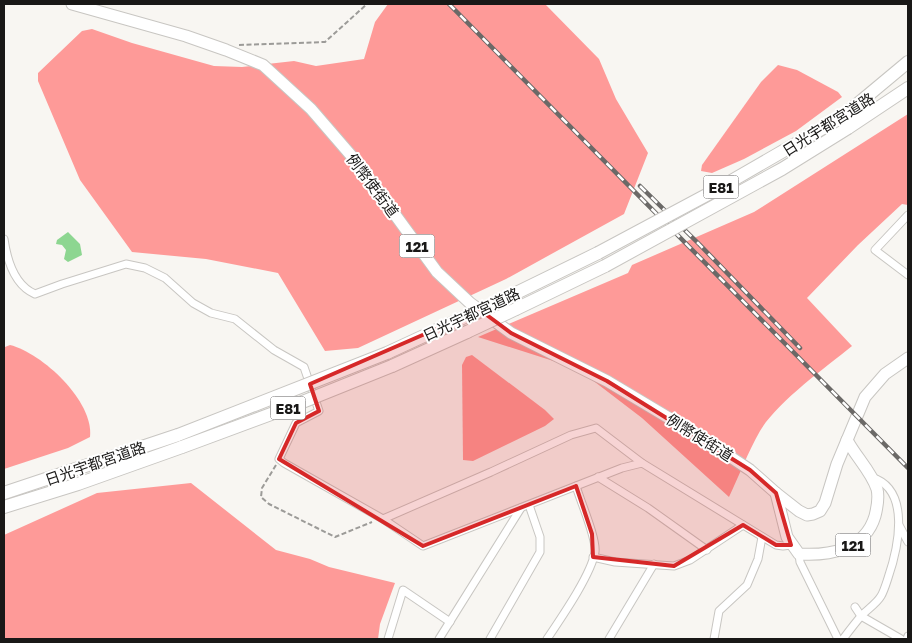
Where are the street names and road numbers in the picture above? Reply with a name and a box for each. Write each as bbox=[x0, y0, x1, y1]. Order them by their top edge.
street label: 日光宇都宮道路 bbox=[779, 89, 877, 159]
street label: 例幣使街道 bbox=[343, 150, 403, 220]
road number: E81 bbox=[704, 176, 738, 198]
road number: 121 bbox=[400, 235, 434, 258]
street label: 日光宇都宮道路 bbox=[420, 284, 522, 344]
road number: E81 bbox=[270, 396, 306, 419]
street label: 例幣使街道 bbox=[663, 409, 737, 465]
street label: 日光宇都宮道路 bbox=[42, 437, 148, 489]
road number: 121 bbox=[836, 534, 870, 556]

